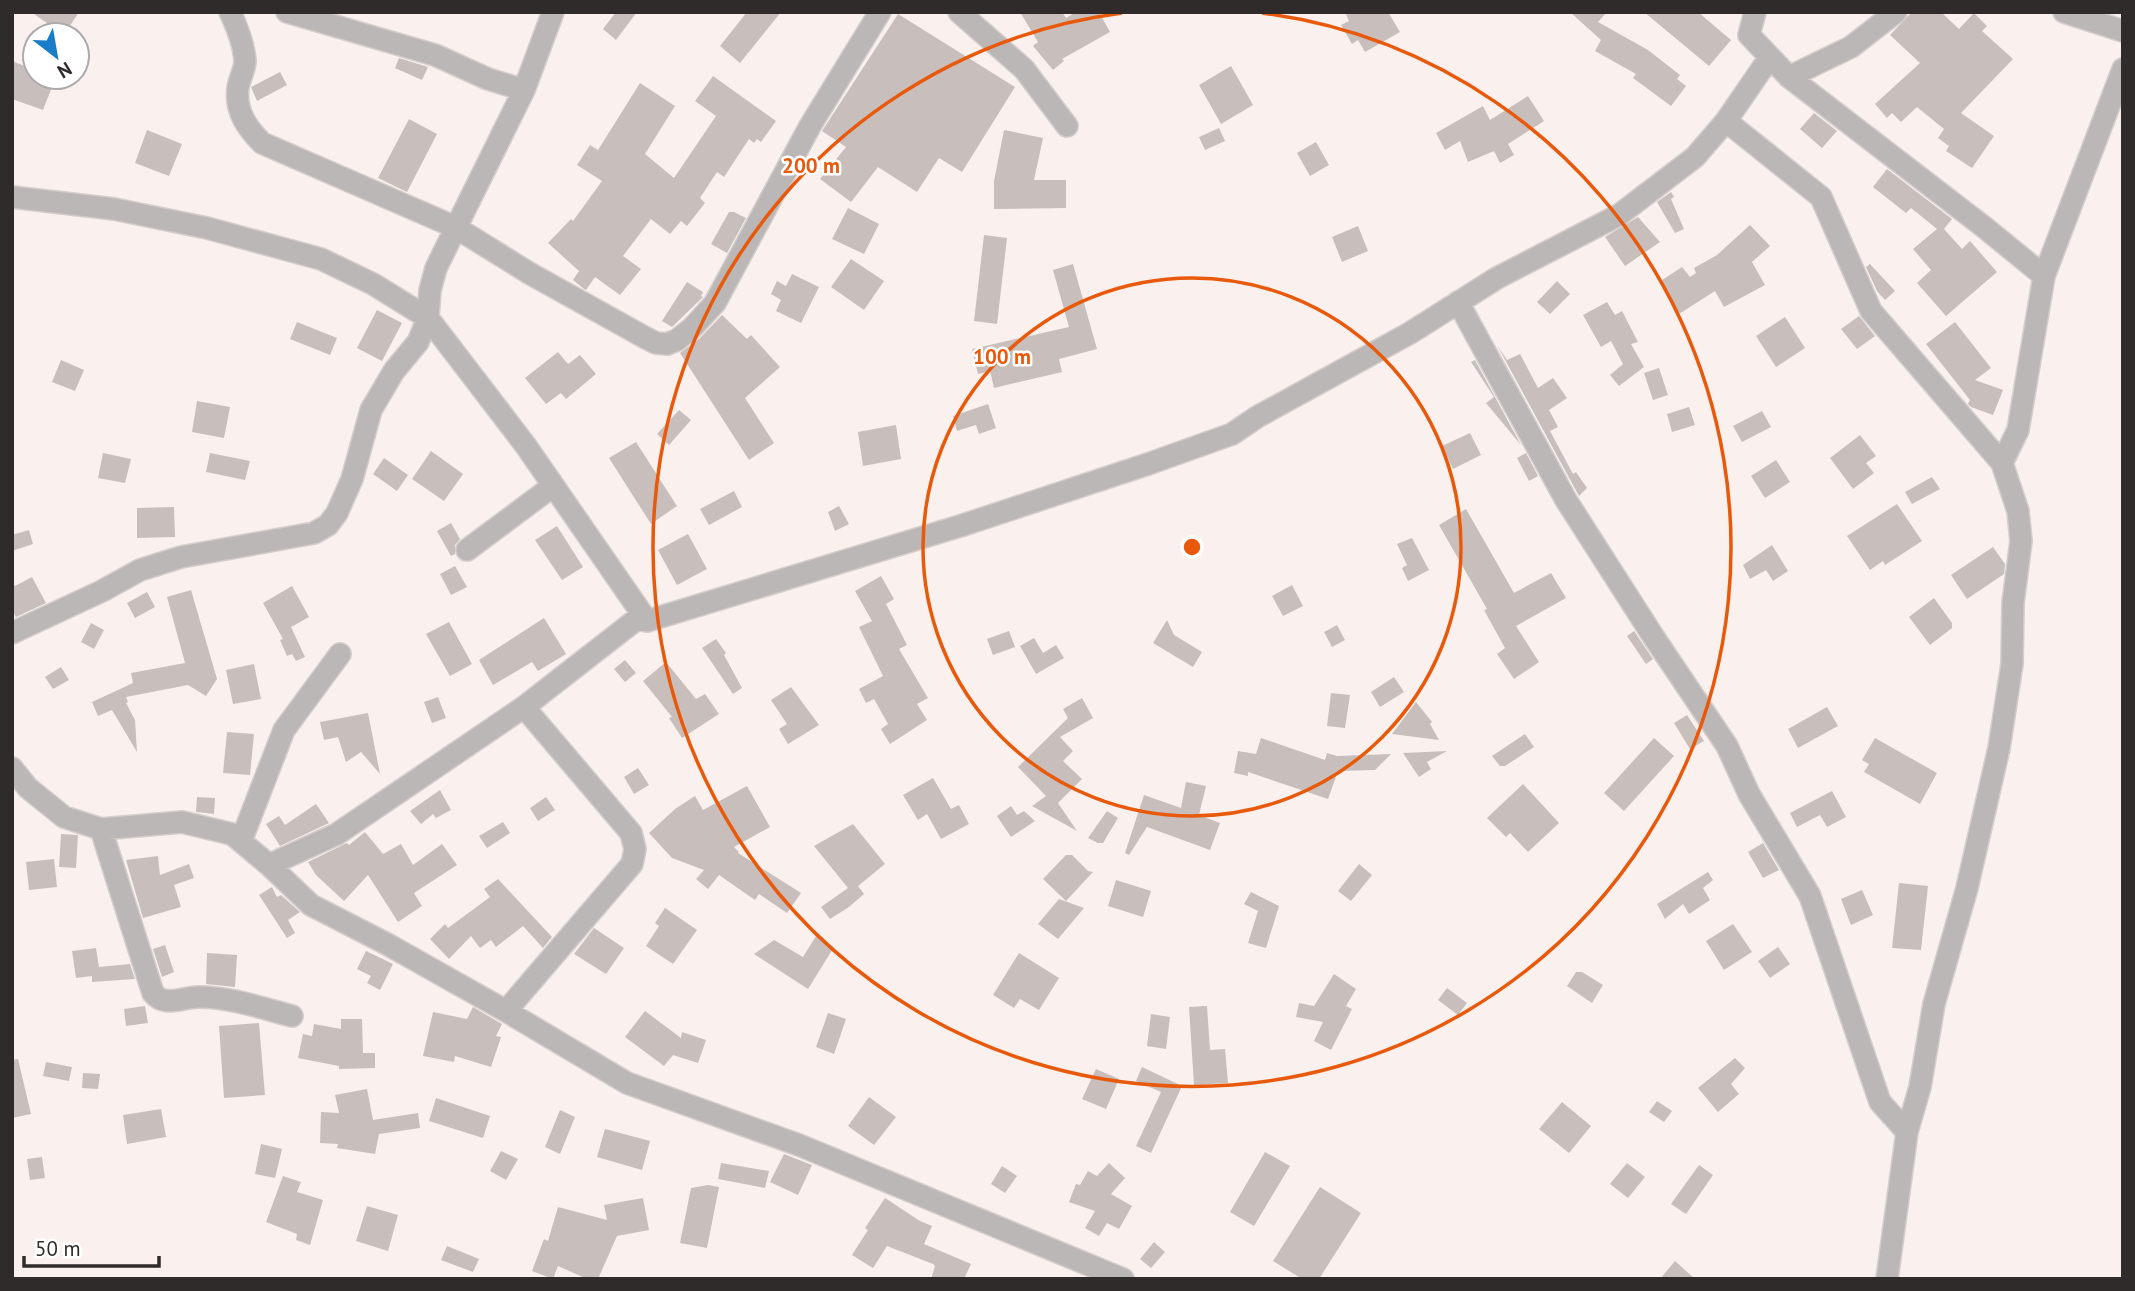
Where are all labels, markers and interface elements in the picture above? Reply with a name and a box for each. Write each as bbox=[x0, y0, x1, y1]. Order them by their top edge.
north arrow bbox=[21, 21, 91, 91]
text: N bbox=[53, 57, 76, 84]
text: 200 m bbox=[782, 152, 840, 179]
text: 100 m bbox=[973, 343, 1031, 370]
centre of rings bbox=[1180, 535, 1204, 559]
scale bar bbox=[24, 1224, 159, 1268]
text: 50 m bbox=[35, 1235, 81, 1262]

